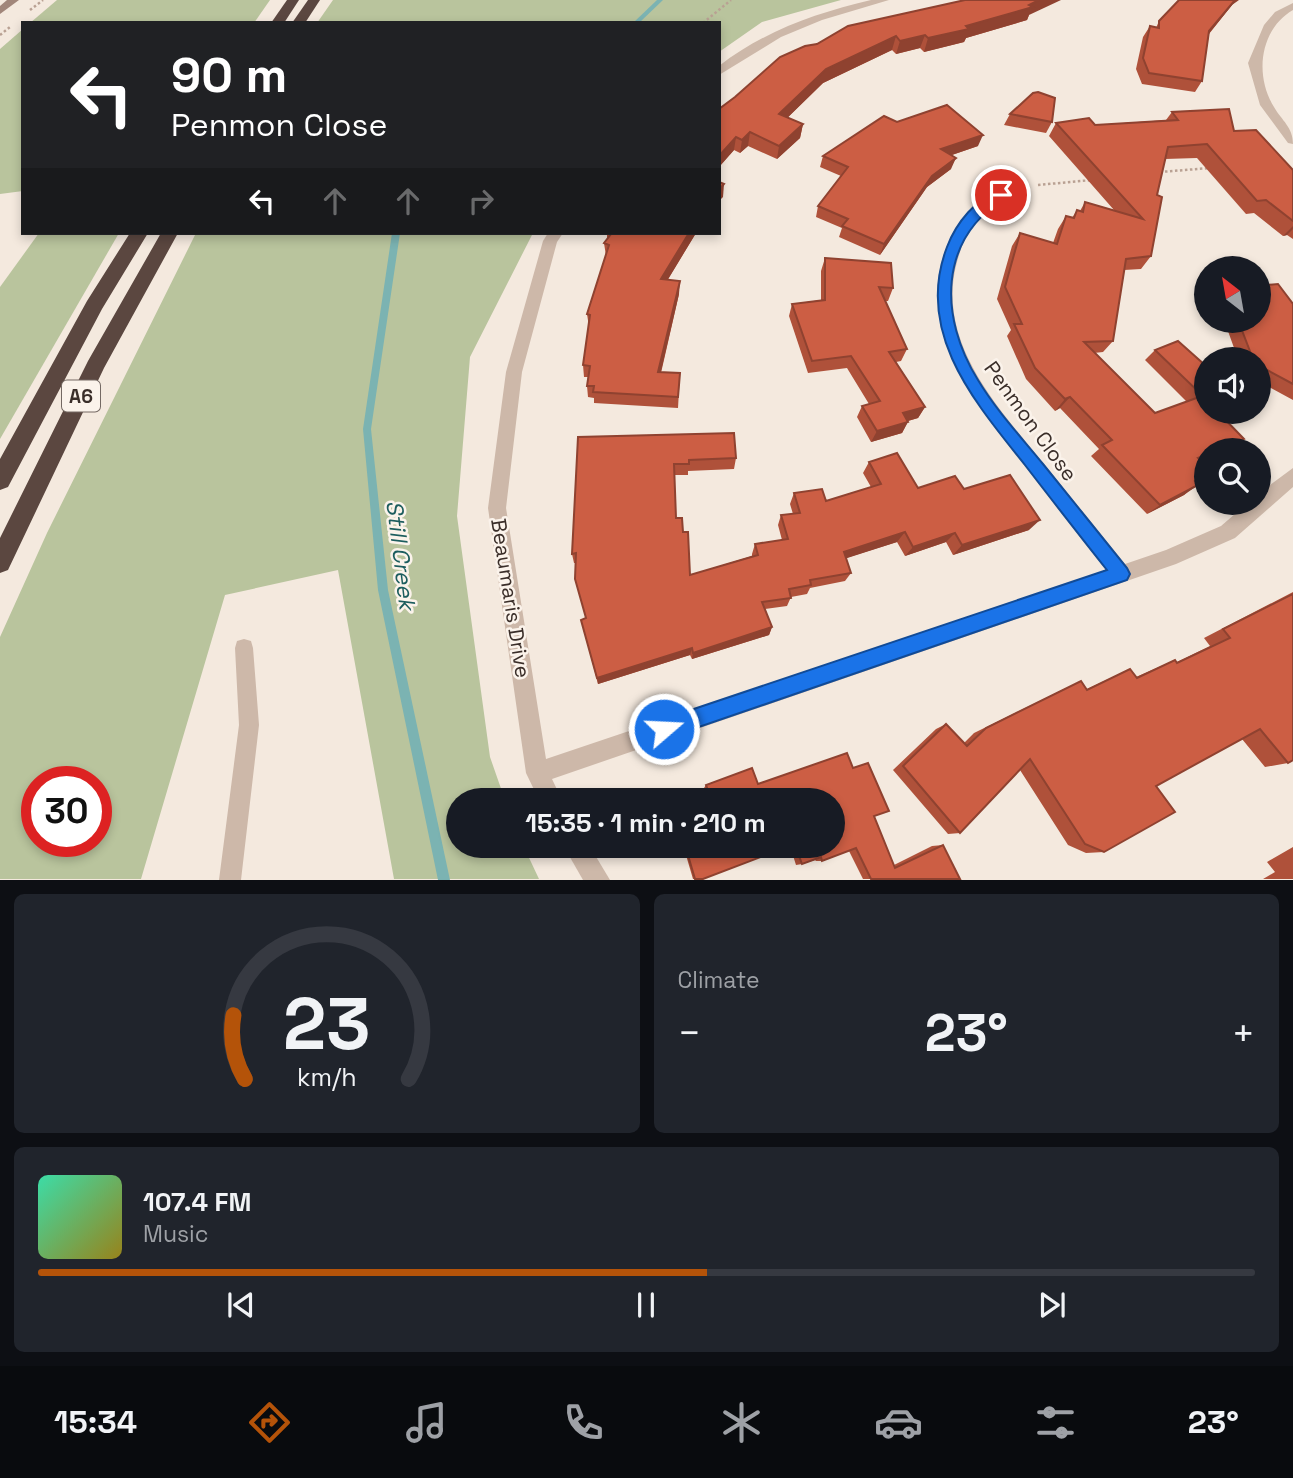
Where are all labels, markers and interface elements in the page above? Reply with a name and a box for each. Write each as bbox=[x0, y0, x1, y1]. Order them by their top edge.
text: 90 m bbox=[171, 44, 287, 106]
icon: left bbox=[56, 49, 147, 140]
text: Penmon Close bbox=[171, 105, 387, 145]
pin bbox=[971, 165, 1031, 225]
icon: arrive bbox=[982, 176, 1020, 214]
icon: left bbox=[243, 182, 281, 220]
icon: ahead bbox=[316, 182, 354, 220]
icon: ahead bbox=[389, 182, 427, 220]
icon: right bbox=[462, 182, 500, 220]
north arrow bbox=[1194, 256, 1270, 332]
map controls bbox=[1194, 256, 1271, 515]
button: sound bbox=[1194, 347, 1271, 424]
street label: Penmon Close bbox=[978, 356, 1084, 486]
road number: A6 bbox=[62, 380, 100, 412]
button: search bbox=[1194, 438, 1271, 515]
water label: Still Creek bbox=[379, 499, 423, 614]
street label: Beaumaris Drive bbox=[485, 516, 537, 680]
position arrow bbox=[627, 692, 701, 766]
speed limit sign: 30 bbox=[21, 766, 112, 857]
text: 15:35 · 1 min · 210 m bbox=[525, 806, 766, 840]
text: Climate bbox=[678, 965, 760, 995]
text: 23 bbox=[283, 978, 371, 1071]
text: 23° bbox=[925, 1000, 1008, 1066]
text: − bbox=[678, 1009, 701, 1057]
text: + bbox=[1231, 1009, 1255, 1057]
text: km/h bbox=[297, 1061, 357, 1093]
text: 107.4 FM bbox=[143, 1185, 251, 1219]
text: Music bbox=[143, 1219, 208, 1249]
icon: previous bbox=[222, 1286, 260, 1324]
icon: pause bbox=[627, 1286, 665, 1324]
icon: next bbox=[1033, 1286, 1071, 1324]
icon: directions bbox=[245, 1398, 294, 1447]
icon: music bbox=[402, 1398, 451, 1447]
icon: phone bbox=[559, 1398, 608, 1447]
icon: climate bbox=[717, 1398, 766, 1447]
icon: car bbox=[874, 1398, 923, 1447]
icon: filters bbox=[1031, 1398, 1080, 1447]
text: 15:34 bbox=[54, 1402, 137, 1442]
text: 23° bbox=[1188, 1402, 1239, 1442]

